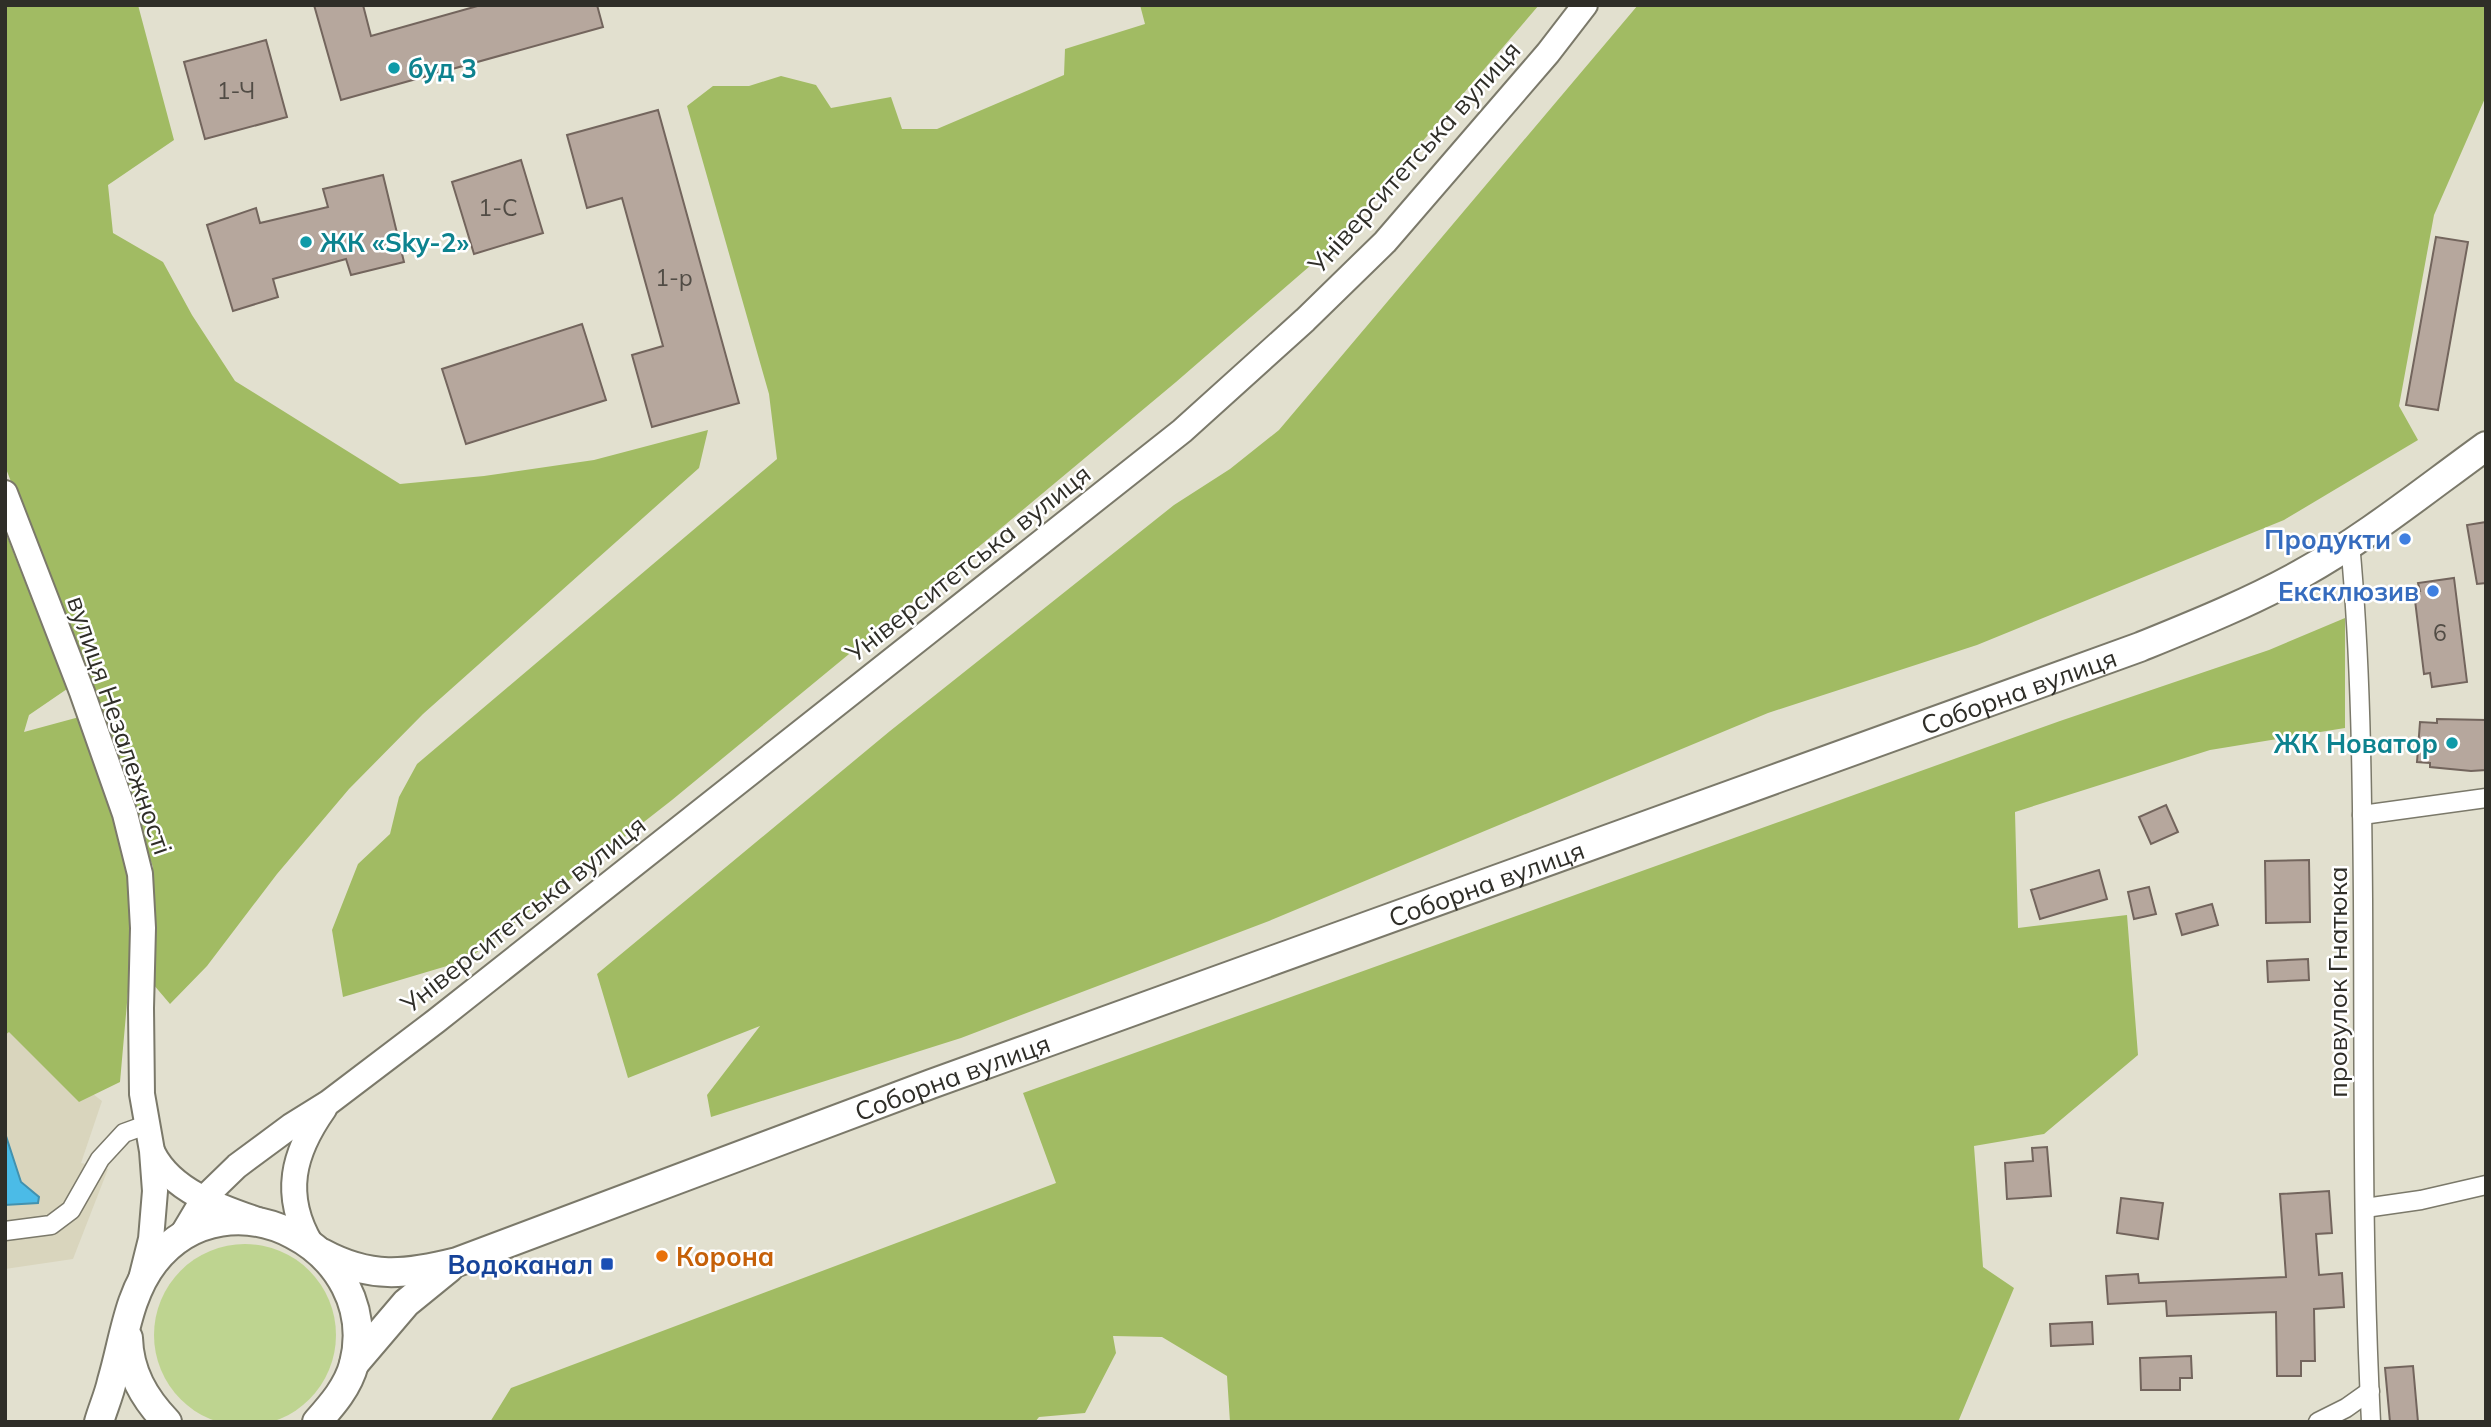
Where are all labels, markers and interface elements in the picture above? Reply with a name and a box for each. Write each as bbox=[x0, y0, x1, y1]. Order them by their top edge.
street label: Університетська вулиця bbox=[1300, 34, 1527, 281]
place label: буд 3 bbox=[408, 52, 477, 85]
marker: буд 3 bbox=[386, 60, 402, 76]
house number: 1-Ч bbox=[217, 76, 255, 105]
house number: 1-С bbox=[478, 193, 518, 222]
place label: ЖК «Sky-2» bbox=[320, 226, 469, 259]
marker: ЖК «Sky-2» bbox=[298, 234, 314, 250]
house number: 1-р bbox=[655, 263, 693, 292]
street label: Університетська вулиця bbox=[838, 457, 1097, 670]
place label: Продукти bbox=[2264, 523, 2391, 556]
marker: Продукти bbox=[2397, 531, 2413, 547]
place label: Ексклюзив bbox=[2278, 575, 2419, 608]
marker: Ексклюзив bbox=[2425, 583, 2441, 599]
street label: вулиця Незалежності bbox=[60, 591, 180, 859]
house number: 6 bbox=[2433, 618, 2447, 647]
street label: Соборна вулиця bbox=[1916, 640, 2121, 741]
place label: ЖК Новатор bbox=[2274, 727, 2438, 760]
marker: ЖК Новатор bbox=[2444, 735, 2460, 751]
street label: Університетська вулиця bbox=[393, 808, 652, 1021]
street label: Соборна вулиця bbox=[1384, 833, 1589, 934]
street label: провулок Гнатюка bbox=[2321, 866, 2354, 1098]
street label: Соборна вулиця bbox=[850, 1026, 1054, 1128]
place label: Корона bbox=[676, 1240, 774, 1273]
place label: Водоканал bbox=[447, 1248, 593, 1281]
marker: Корона bbox=[654, 1248, 670, 1264]
marker: Водоканал bbox=[599, 1256, 615, 1272]

